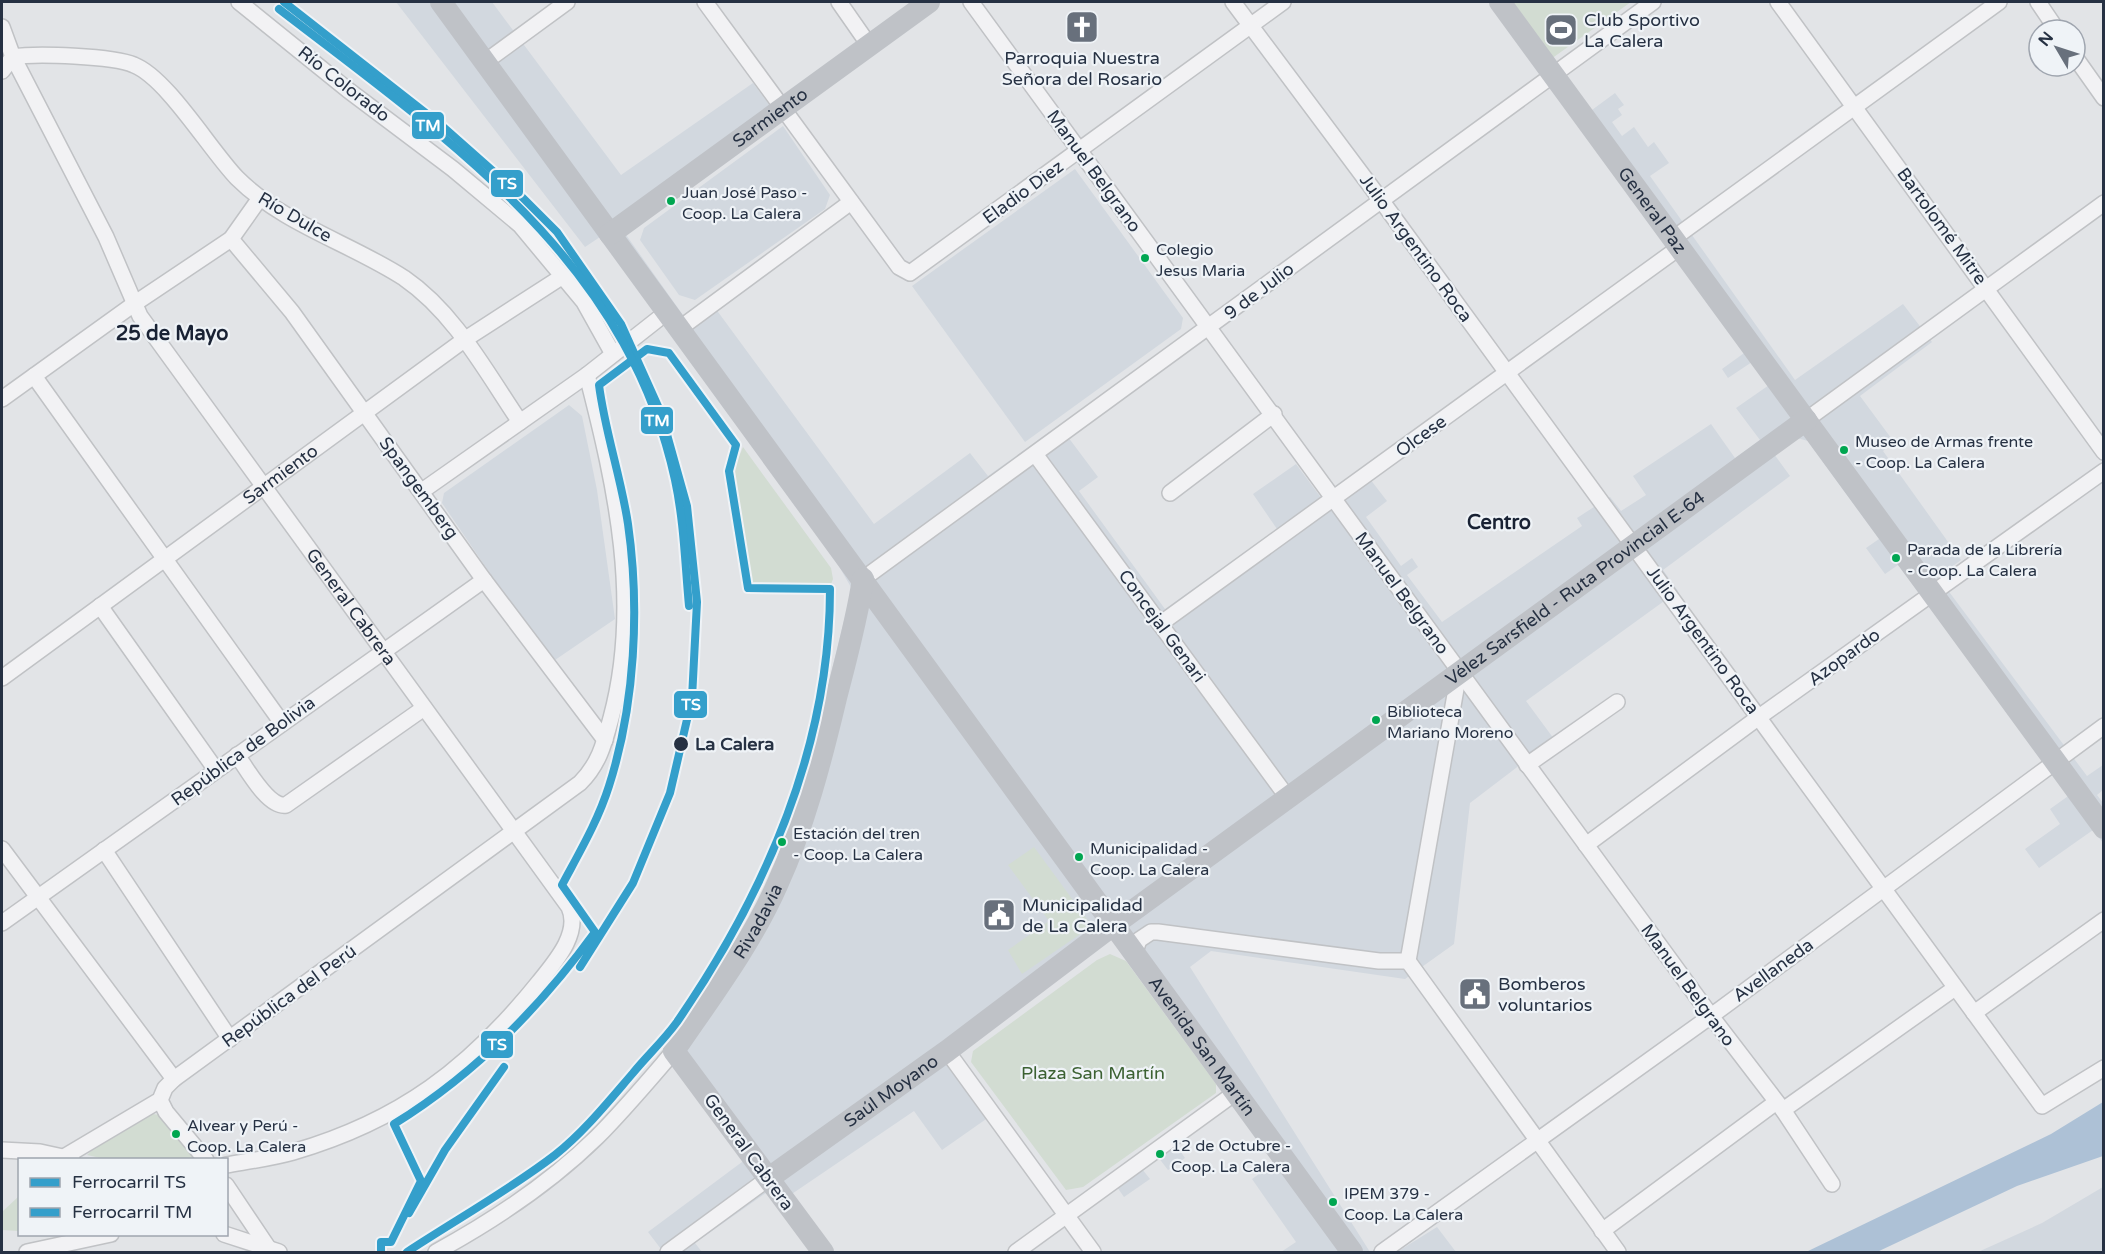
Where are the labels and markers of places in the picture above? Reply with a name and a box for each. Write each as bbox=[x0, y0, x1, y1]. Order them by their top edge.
church icon: Parroquia Nuestra Señora del Rosario bbox=[1064, 9, 1100, 45]
place label: Club Sportivo La Calera bbox=[1584, 9, 1700, 52]
sports icon: Club Sportivo La Calera bbox=[1543, 12, 1579, 48]
place label: Parroquia Nuestra Señora del Rosario bbox=[1002, 47, 1162, 90]
place label: Juan José Paso - Coop. La Calera bbox=[682, 183, 808, 224]
marker: Juan José Paso - Coop. La Calera bbox=[665, 195, 677, 207]
place label: Colegio Jesus Maria bbox=[1156, 240, 1245, 281]
marker: Colegio Jesus Maria bbox=[1139, 252, 1151, 264]
place label: Museo de Armas frente - Coop. La Calera bbox=[1855, 432, 2033, 473]
marker: Museo de Armas frente - Coop. La Calera bbox=[1838, 444, 1850, 456]
place label: Parada de la Librería - Coop. La Calera bbox=[1907, 540, 2063, 581]
marker: Parada de la Librería - Coop. La Calera bbox=[1890, 552, 1902, 564]
place label: Biblioteca Mariano Moreno bbox=[1387, 702, 1514, 743]
marker: Biblioteca Mariano Moreno bbox=[1370, 714, 1382, 726]
place label: La Calera bbox=[695, 733, 774, 755]
marker: La Calera bbox=[672, 735, 690, 753]
place label: Estación del tren - Coop. La Calera bbox=[793, 824, 923, 865]
marker: Estación del tren - Coop. La Calera bbox=[776, 836, 788, 848]
place label: Municipalidad - Coop. La Calera bbox=[1090, 839, 1209, 880]
marker: Municipalidad - Coop. La Calera bbox=[1073, 851, 1085, 863]
place label: Municipalidad de La Calera bbox=[1022, 894, 1143, 937]
public building icon: Municipalidad de La Calera bbox=[981, 897, 1017, 933]
place label: Bomberos voluntarios bbox=[1498, 973, 1593, 1016]
public building icon: Bomberos voluntarios bbox=[1457, 976, 1493, 1012]
place label: Alvear y Perú - Coop. La Calera bbox=[187, 1116, 306, 1157]
marker: Alvear y Perú - Coop. La Calera bbox=[170, 1128, 182, 1140]
place label: 12 de Octubre - Coop. La Calera bbox=[1171, 1136, 1291, 1177]
marker: 12 de Octubre - Coop. La Calera bbox=[1154, 1148, 1166, 1160]
place label: IPEM 379 - Coop. La Calera bbox=[1344, 1184, 1463, 1225]
marker: IPEM 379 - Coop. La Calera bbox=[1327, 1196, 1339, 1208]

